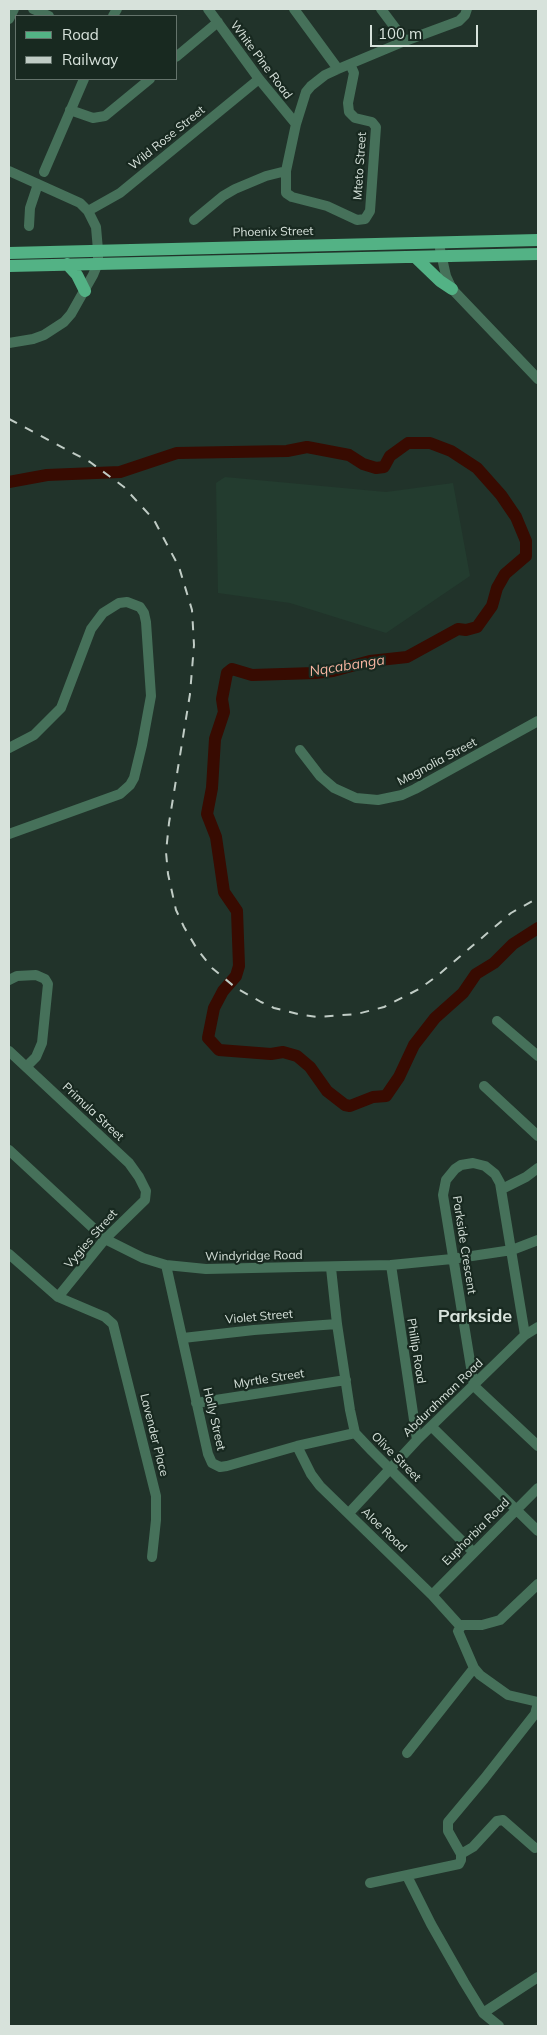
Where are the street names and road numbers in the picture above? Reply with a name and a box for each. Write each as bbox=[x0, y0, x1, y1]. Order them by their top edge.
street label: White Pine Road bbox=[227, 18, 295, 102]
street label: Wild Rose Street bbox=[126, 103, 208, 173]
street label: Mteto Street bbox=[350, 131, 370, 201]
street label: Phoenix Street bbox=[232, 224, 314, 240]
street label: Magnolia Street bbox=[395, 735, 479, 789]
street label: Primula Street bbox=[59, 1080, 127, 1144]
street label: Parkside Crescent bbox=[449, 1195, 479, 1295]
street label: Vygies Street bbox=[62, 1207, 120, 1271]
street label: Windyridge Road bbox=[205, 1248, 303, 1264]
street label: Violet Street bbox=[225, 1307, 293, 1327]
street label: Phillip Road bbox=[404, 1317, 428, 1385]
street label: Abdurahman Road bbox=[400, 1356, 486, 1440]
street label: Myrtle Street bbox=[233, 1366, 305, 1392]
street label: Holly Street bbox=[200, 1386, 228, 1452]
street label: Lavender Place bbox=[137, 1392, 171, 1478]
street label: Olive Street bbox=[368, 1429, 424, 1485]
street label: Euphorbia Road bbox=[439, 1495, 513, 1569]
street label: Aloe Road bbox=[358, 1505, 410, 1555]

